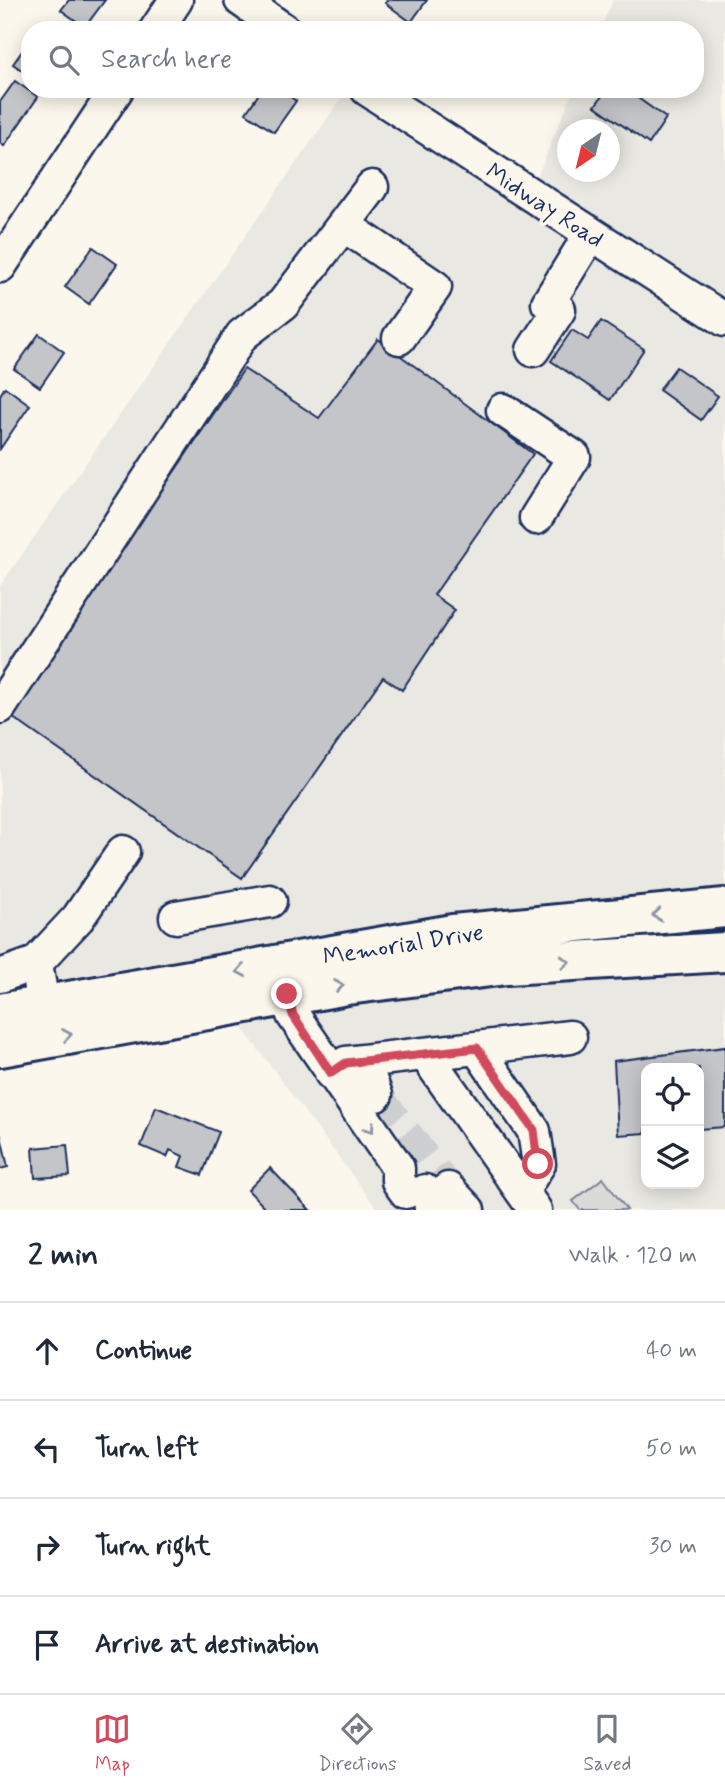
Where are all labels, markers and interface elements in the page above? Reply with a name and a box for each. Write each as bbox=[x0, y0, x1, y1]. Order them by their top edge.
search box bbox=[21, 21, 704, 98]
icon: search bbox=[45, 41, 83, 79]
text: Search here bbox=[101, 43, 232, 77]
north arrow bbox=[557, 119, 620, 182]
street label: Midway Road bbox=[479, 157, 609, 256]
one-way arrow bbox=[651, 907, 662, 922]
street label: Memorial Drive bbox=[321, 917, 486, 973]
one-way arrow bbox=[560, 955, 571, 970]
one-way arrow bbox=[235, 963, 247, 978]
route end bbox=[271, 978, 302, 1009]
one-way arrow bbox=[333, 979, 345, 994]
one-way arrow bbox=[61, 1028, 73, 1043]
map controls bbox=[641, 1063, 704, 1189]
button: locate bbox=[641, 1063, 704, 1126]
one-way arrow bbox=[362, 1120, 374, 1133]
button: layers bbox=[641, 1126, 704, 1189]
route start bbox=[522, 1148, 553, 1179]
text: 2 min bbox=[28, 1236, 98, 1275]
text: Walk · 120 m bbox=[569, 1241, 697, 1271]
icon: ahead bbox=[28, 1332, 66, 1370]
text: Continue bbox=[95, 1334, 192, 1368]
text: 40 m bbox=[646, 1336, 697, 1366]
icon: left bbox=[28, 1430, 66, 1468]
text: Turn left bbox=[95, 1432, 199, 1466]
text: 50 m bbox=[646, 1434, 697, 1464]
icon: right bbox=[28, 1528, 66, 1566]
text: Turn right bbox=[95, 1530, 211, 1564]
text: 30 m bbox=[649, 1532, 697, 1562]
icon: arrive bbox=[28, 1626, 66, 1664]
text: Arrive at destination bbox=[95, 1628, 319, 1662]
tab: Map bbox=[93, 1710, 131, 1777]
tab: Directions bbox=[318, 1710, 397, 1777]
tab: Saved bbox=[583, 1710, 631, 1777]

